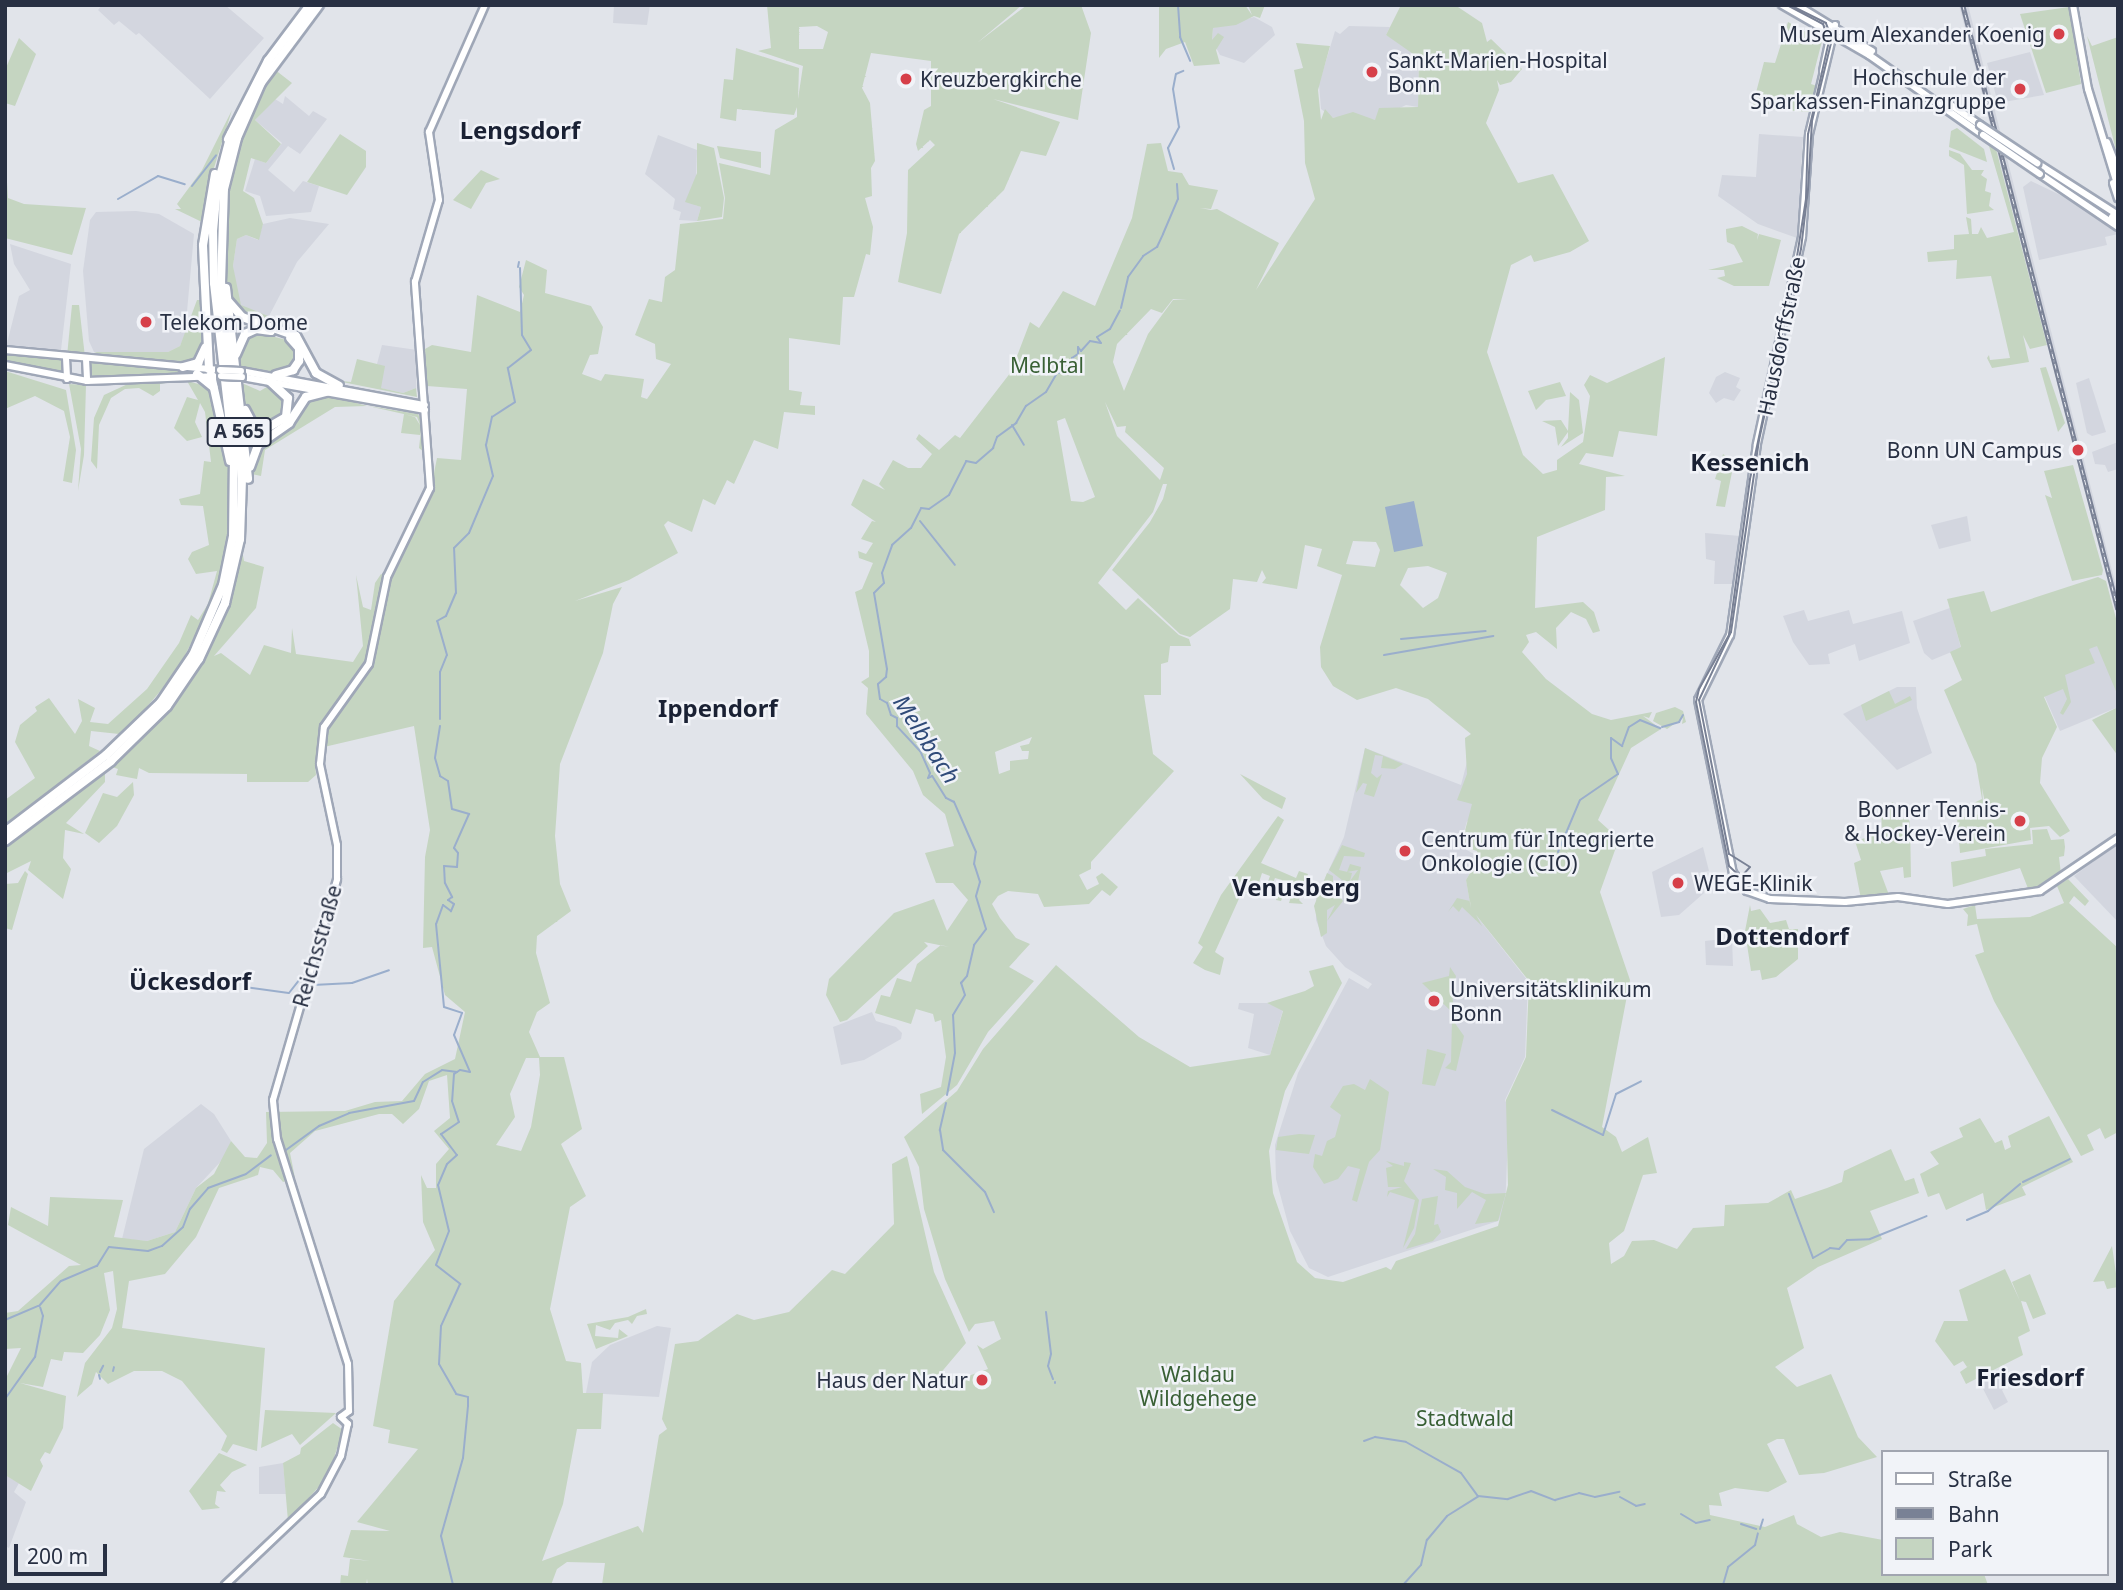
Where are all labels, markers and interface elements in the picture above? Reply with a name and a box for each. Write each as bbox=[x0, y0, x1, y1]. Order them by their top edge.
place label: Museum Alexander Koenig bbox=[1779, 21, 2045, 47]
marker: Museum Alexander Koenig bbox=[2051, 26, 2067, 42]
place label: Sankt-Marien-Hospital Bonn bbox=[1388, 47, 1608, 97]
marker: Sankt-Marien-Hospital Bonn bbox=[1362, 62, 1382, 82]
place label: Hochschule der Sparkassen-Finanzgruppe bbox=[1750, 64, 2006, 114]
place label: Kreuzbergkirche bbox=[920, 66, 1082, 92]
marker: Kreuzbergkirche bbox=[898, 71, 914, 87]
marker: Hochschule der Sparkassen-Finanzgruppe bbox=[2012, 81, 2028, 97]
district label: Lengsdorf bbox=[460, 116, 580, 144]
street label: Hausdorffstraße bbox=[1752, 254, 1810, 418]
place label: Telekom Dome bbox=[160, 309, 308, 335]
marker: Telekom Dome bbox=[138, 314, 154, 330]
park label: Melbtal bbox=[1010, 352, 1084, 378]
road number: A 565 bbox=[206, 416, 272, 448]
place label: Bonn UN Campus bbox=[1887, 437, 2062, 463]
marker: Bonn UN Campus bbox=[2068, 440, 2088, 460]
district label: Kessenich bbox=[1690, 448, 1810, 476]
water label: Melbbach bbox=[888, 689, 966, 789]
district label: Ippendorf bbox=[658, 694, 778, 722]
place label: Bonner Tennis- & Hockey-Verein bbox=[1844, 796, 2006, 846]
marker: Bonner Tennis- & Hockey-Verein bbox=[2012, 813, 2028, 829]
place label: Centrum für Integrierte Onkologie (CIO) bbox=[1421, 826, 1654, 876]
marker: Centrum für Integrierte Onkologie (CIO) bbox=[1395, 841, 1415, 861]
place label: WEGE-Klinik bbox=[1694, 870, 1812, 896]
district label: Venusberg bbox=[1232, 873, 1360, 901]
marker: WEGE-Klinik bbox=[1668, 873, 1688, 893]
street label: Reichsstraße bbox=[287, 882, 347, 1010]
district label: Dottendorf bbox=[1715, 922, 1849, 950]
district label: Ückesdorf bbox=[129, 967, 251, 995]
place label: Universitätsklinikum Bonn bbox=[1450, 976, 1652, 1026]
marker: Universitätsklinikum Bonn bbox=[1424, 991, 1444, 1011]
park label: Waldau Wildgehege bbox=[1139, 1361, 1257, 1411]
district label: Friesdorf bbox=[1976, 1363, 2084, 1391]
place label: Haus der Natur bbox=[816, 1367, 968, 1393]
marker: Haus der Natur bbox=[974, 1372, 990, 1388]
park label: Stadtwald bbox=[1416, 1405, 1514, 1431]
legend bbox=[1882, 1450, 2109, 1576]
text: Straße bbox=[1948, 1465, 2012, 1493]
text: Bahn bbox=[1948, 1500, 1999, 1528]
scale bar bbox=[18, 1530, 110, 1574]
text: Park bbox=[1948, 1535, 1992, 1563]
text: 200 m bbox=[27, 1542, 88, 1570]

